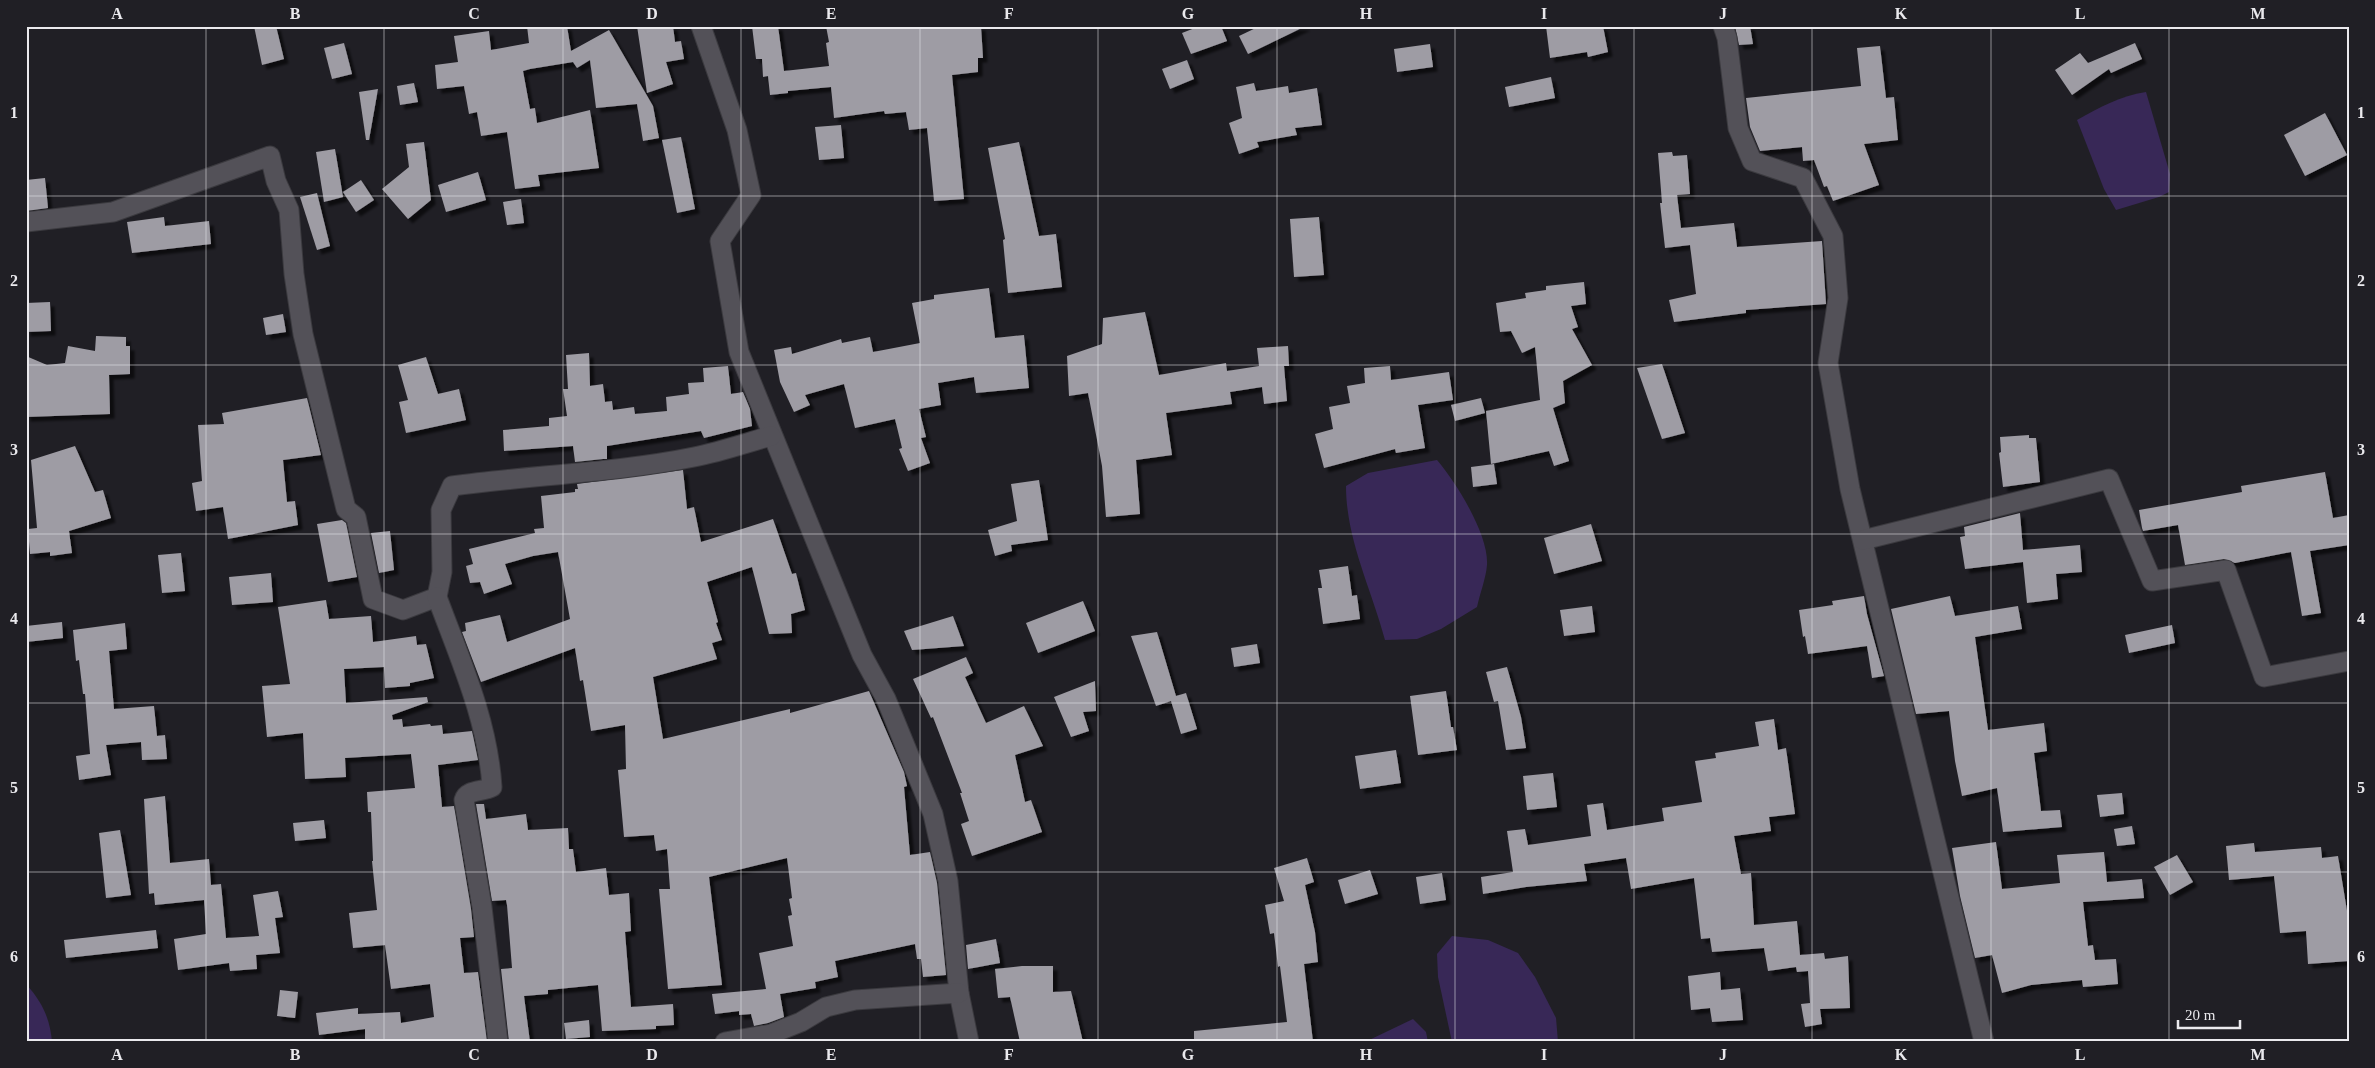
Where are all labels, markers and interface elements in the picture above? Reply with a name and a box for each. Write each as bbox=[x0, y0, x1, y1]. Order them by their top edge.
text: A bbox=[111, 5, 123, 22]
text: B bbox=[290, 5, 301, 22]
text: C bbox=[468, 5, 480, 22]
text: D bbox=[646, 5, 658, 22]
text: E bbox=[826, 5, 836, 22]
text: F bbox=[1004, 5, 1014, 22]
text: G bbox=[1182, 5, 1195, 22]
text: H bbox=[1360, 5, 1373, 22]
text: I bbox=[1541, 5, 1547, 22]
text: J bbox=[1719, 5, 1727, 22]
text: K bbox=[1895, 5, 1908, 22]
text: L bbox=[2075, 5, 2085, 22]
text: M bbox=[2250, 5, 2266, 22]
text: 1 bbox=[10, 104, 18, 121]
text: 1 bbox=[2357, 104, 2365, 121]
text: 2 bbox=[10, 272, 18, 289]
text: 2 bbox=[2357, 272, 2365, 289]
text: 3 bbox=[10, 441, 18, 458]
text: 3 bbox=[2357, 441, 2365, 458]
text: 4 bbox=[10, 610, 18, 627]
text: 4 bbox=[2357, 610, 2365, 627]
text: 5 bbox=[10, 779, 18, 796]
text: 5 bbox=[2357, 779, 2365, 796]
text: 6 bbox=[10, 948, 18, 965]
text: 6 bbox=[2357, 948, 2365, 965]
scale bar bbox=[2178, 998, 2240, 1030]
text: 20 m bbox=[2185, 1007, 2216, 1023]
text: A bbox=[111, 1046, 123, 1063]
text: B bbox=[290, 1046, 301, 1063]
text: C bbox=[468, 1046, 480, 1063]
text: D bbox=[646, 1046, 658, 1063]
text: E bbox=[826, 1046, 836, 1063]
text: F bbox=[1004, 1046, 1014, 1063]
text: G bbox=[1182, 1046, 1195, 1063]
text: H bbox=[1360, 1046, 1373, 1063]
text: I bbox=[1541, 1046, 1547, 1063]
text: J bbox=[1719, 1046, 1727, 1063]
text: K bbox=[1895, 1046, 1908, 1063]
text: L bbox=[2075, 1046, 2085, 1063]
text: M bbox=[2250, 1046, 2266, 1063]

